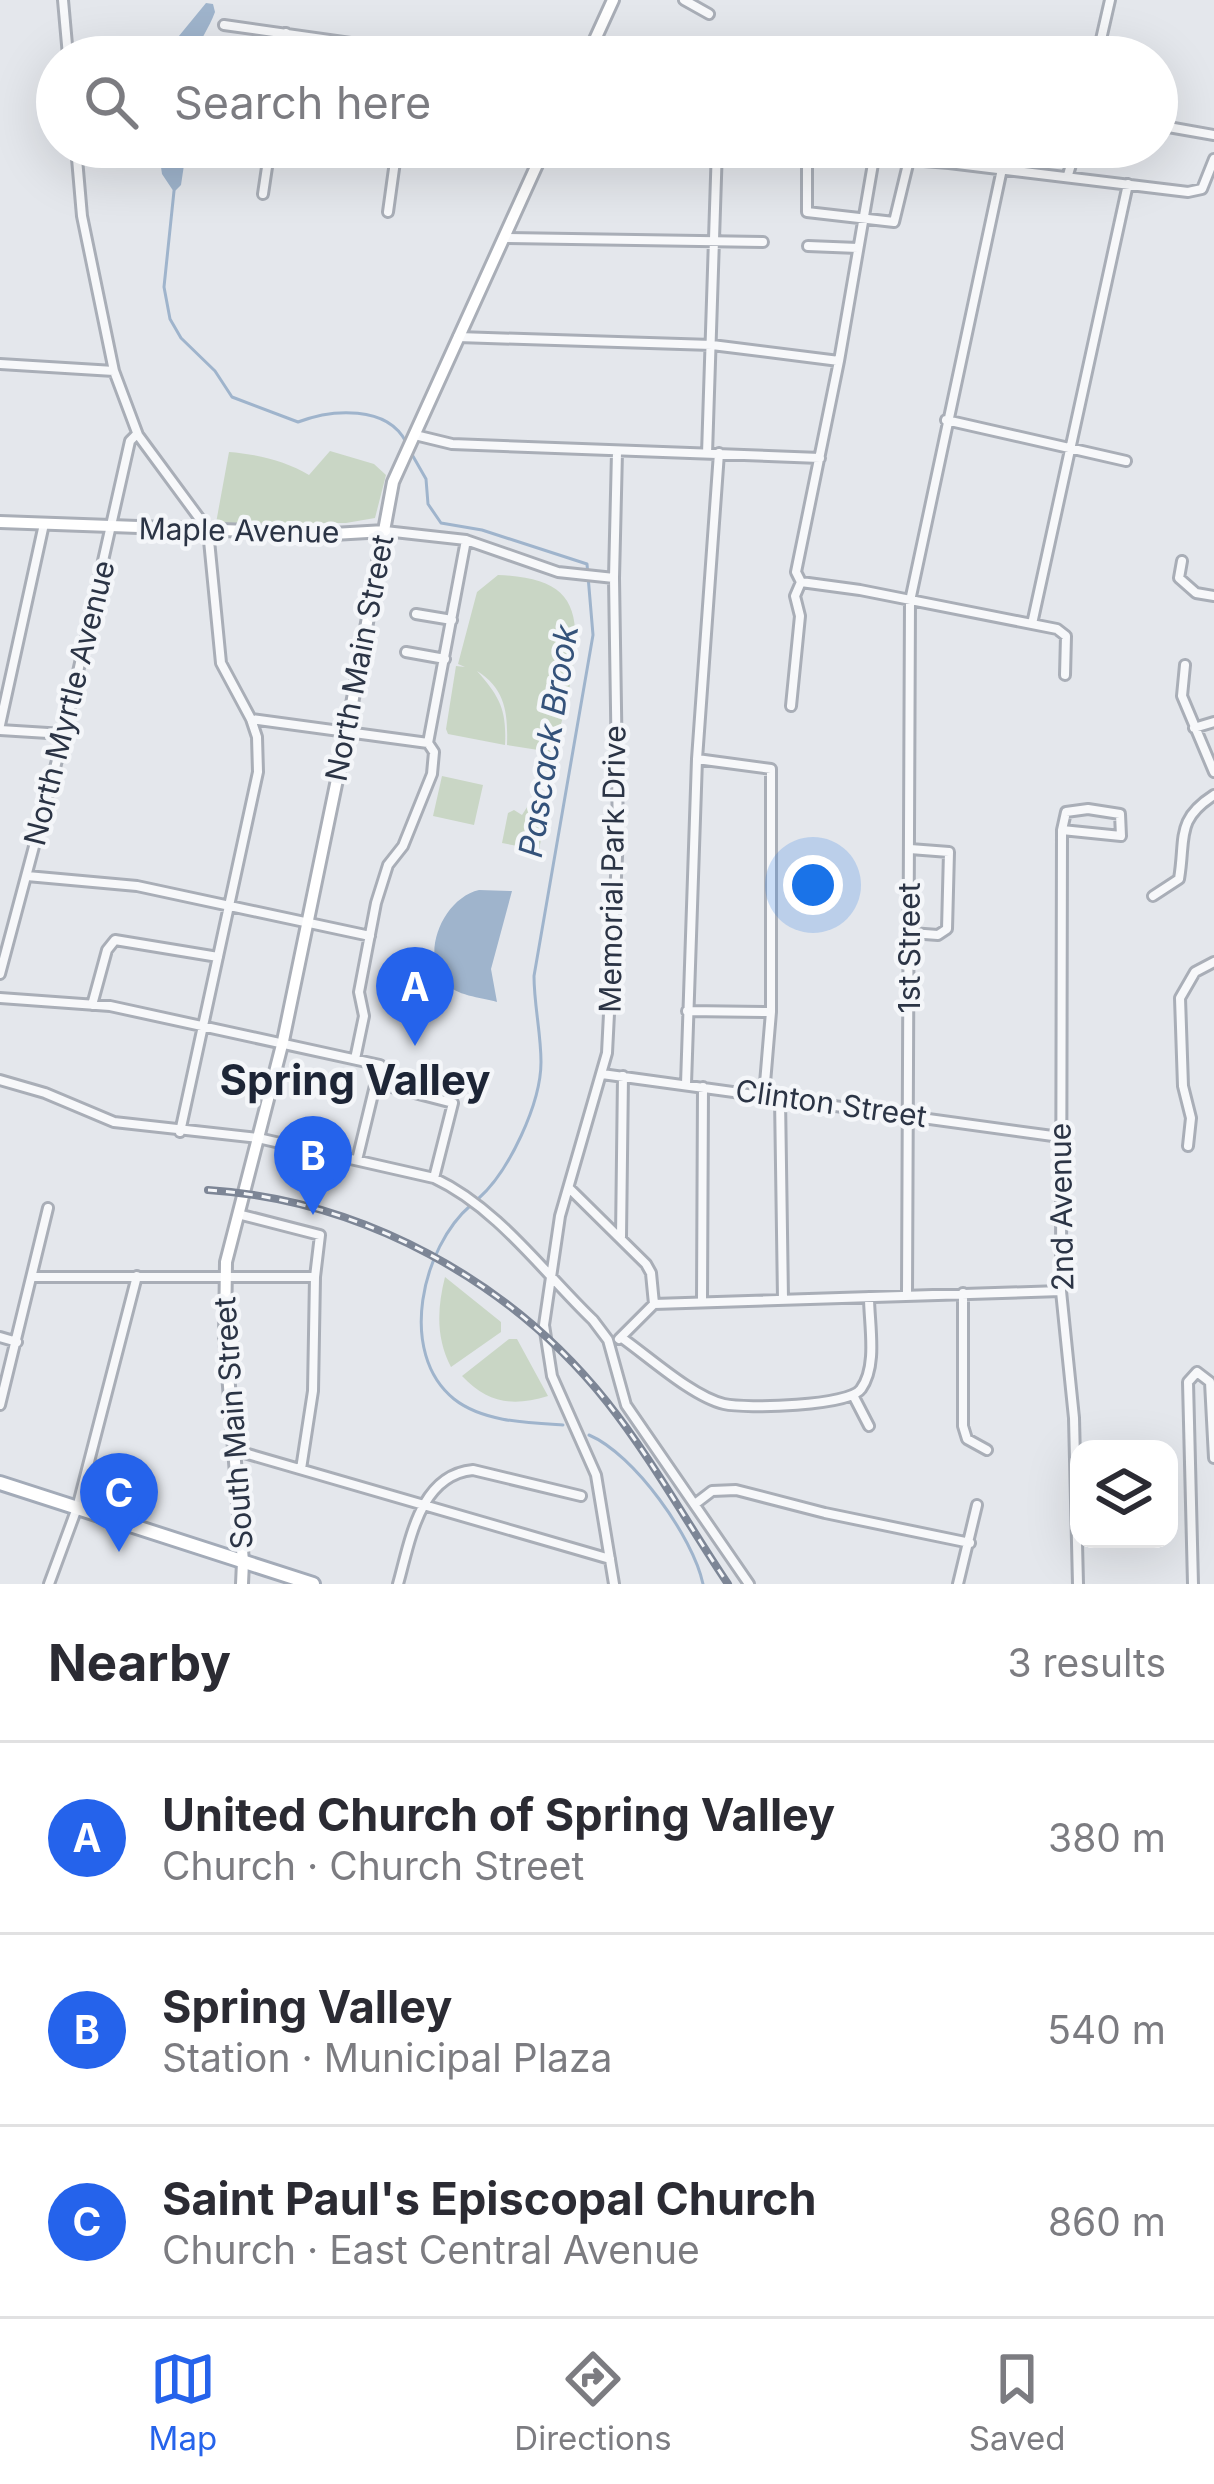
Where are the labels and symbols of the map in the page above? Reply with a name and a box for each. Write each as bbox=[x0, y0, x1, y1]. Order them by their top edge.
street label: Maple Avenue bbox=[138, 510, 340, 550]
street label: North Main Street bbox=[317, 531, 401, 784]
street label: North Myrtle Avenue bbox=[16, 556, 122, 849]
water label: Pascack Brook bbox=[510, 621, 586, 860]
street label: Memorial Park Drive bbox=[591, 725, 633, 1013]
your location bbox=[783, 855, 843, 915]
street label: 1st Street bbox=[891, 882, 927, 1013]
pin: A bbox=[376, 947, 454, 1046]
district label: Spring Valley bbox=[220, 1054, 490, 1105]
street label: Clinton Street bbox=[733, 1072, 929, 1134]
pin: B bbox=[274, 1116, 352, 1215]
street label: 2nd Avenue bbox=[1042, 1123, 1080, 1291]
street label: South Main Street bbox=[206, 1295, 260, 1551]
pin: C bbox=[80, 1453, 158, 1552]

